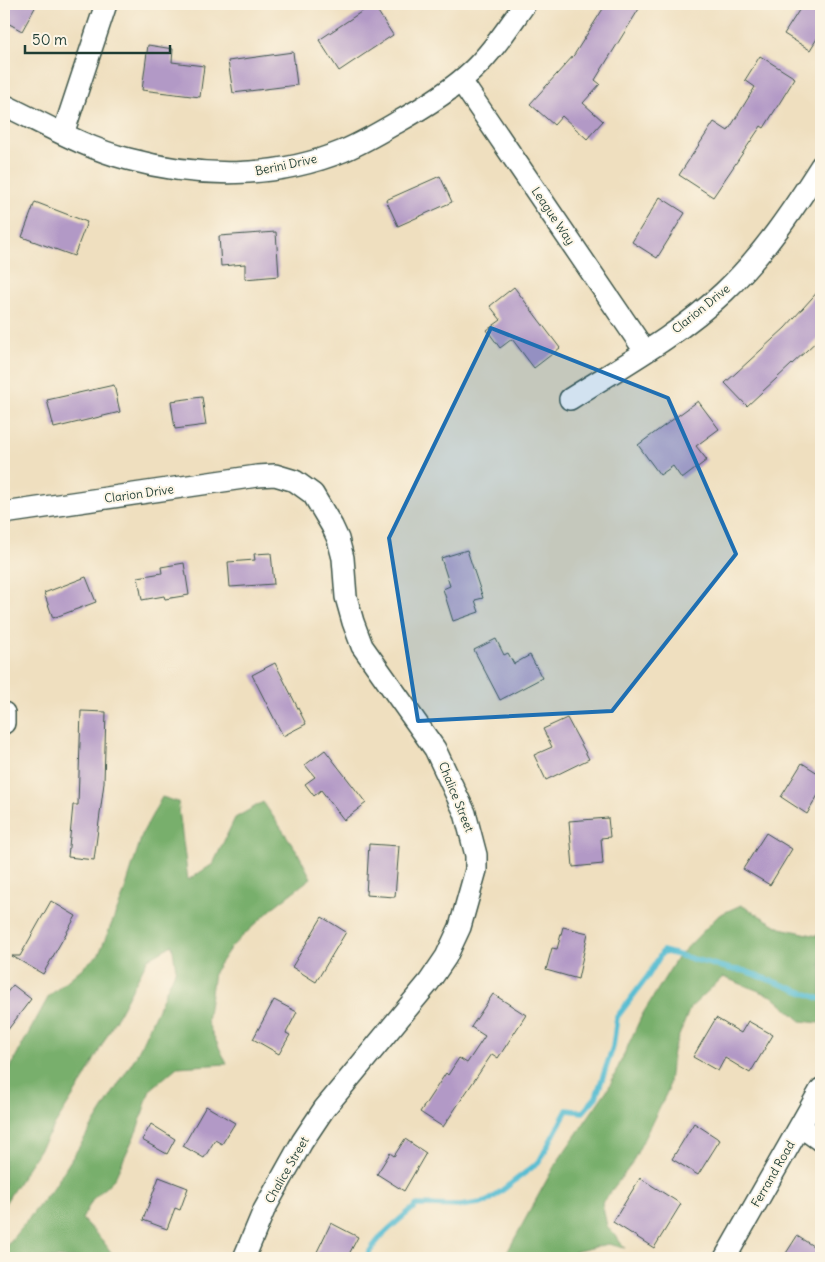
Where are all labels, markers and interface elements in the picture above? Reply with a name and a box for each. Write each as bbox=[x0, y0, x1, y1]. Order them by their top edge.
scale bar bbox=[25, 22, 170, 54]
text: 50 m bbox=[32, 30, 67, 49]
street label: Berini Drive bbox=[254, 151, 318, 178]
street label: League Way bbox=[529, 184, 578, 247]
street label: Clarion Drive bbox=[669, 281, 733, 336]
street label: Clarion Drive bbox=[103, 481, 175, 506]
street label: Chalice Street bbox=[436, 760, 477, 834]
street label: Chalice Street bbox=[261, 1134, 312, 1206]
street label: Ferrand Road bbox=[748, 1138, 798, 1210]

